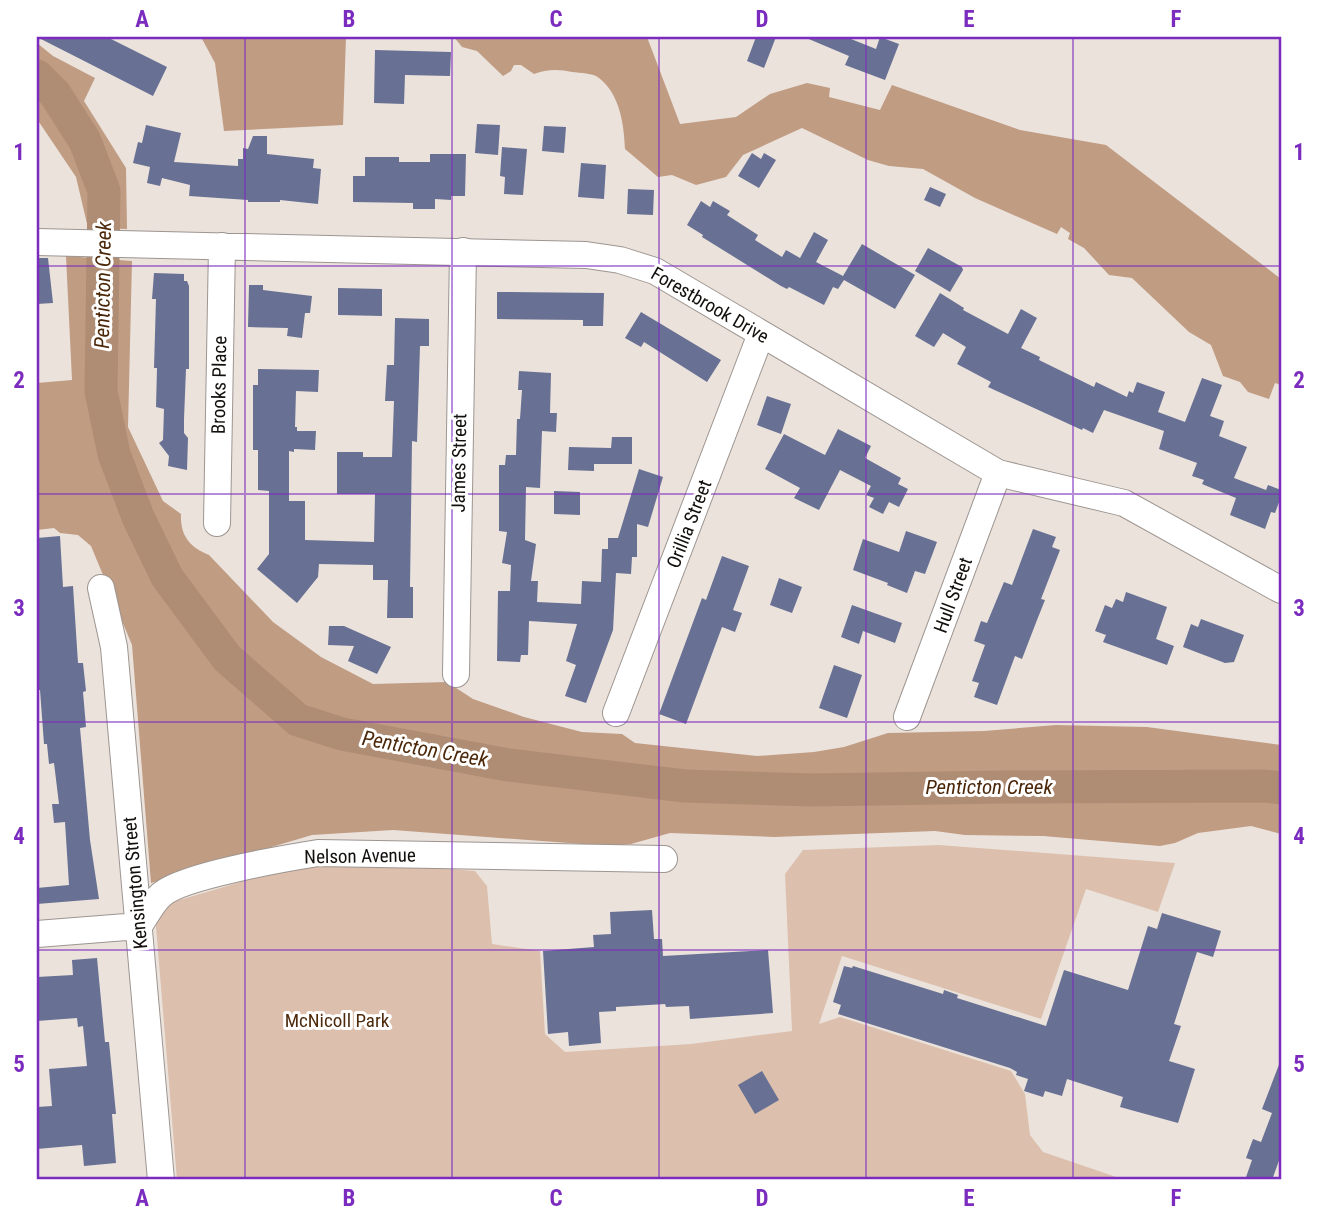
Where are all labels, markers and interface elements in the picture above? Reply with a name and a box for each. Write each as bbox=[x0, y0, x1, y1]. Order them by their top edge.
text: A bbox=[135, 6, 149, 33]
text: B bbox=[343, 6, 355, 33]
text: C bbox=[549, 6, 563, 33]
text: D bbox=[756, 6, 769, 33]
text: E bbox=[963, 6, 975, 33]
text: F bbox=[1171, 6, 1182, 33]
text: 1 bbox=[13, 139, 25, 166]
text: 1 bbox=[1293, 139, 1305, 166]
water label: Penticton Creek bbox=[90, 220, 116, 349]
street label: Forestbrook Drive bbox=[647, 262, 773, 348]
street label: Brooks Place bbox=[207, 336, 231, 434]
text: 2 bbox=[13, 367, 25, 394]
text: 2 bbox=[1293, 367, 1305, 394]
street label: James Street bbox=[447, 413, 471, 513]
street label: Orillia Street bbox=[662, 477, 716, 571]
street label: Hull Street bbox=[929, 554, 977, 636]
text: 3 bbox=[13, 595, 25, 622]
text: 3 bbox=[1293, 595, 1305, 622]
water label: Penticton Creek bbox=[360, 726, 491, 772]
water label: Penticton Creek bbox=[925, 775, 1053, 799]
street label: Kensington Street bbox=[118, 816, 152, 950]
text: 4 bbox=[13, 823, 25, 850]
text: 4 bbox=[1293, 823, 1305, 850]
street label: Nelson Avenue bbox=[304, 844, 416, 868]
park label: McNicoll Park bbox=[285, 1009, 390, 1032]
text: 5 bbox=[13, 1051, 25, 1078]
text: 5 bbox=[1293, 1051, 1305, 1078]
text: A bbox=[135, 1185, 149, 1212]
text: B bbox=[343, 1185, 355, 1212]
text: C bbox=[549, 1185, 563, 1212]
text: D bbox=[756, 1185, 769, 1212]
text: E bbox=[963, 1185, 975, 1212]
text: F bbox=[1171, 1185, 1182, 1212]

